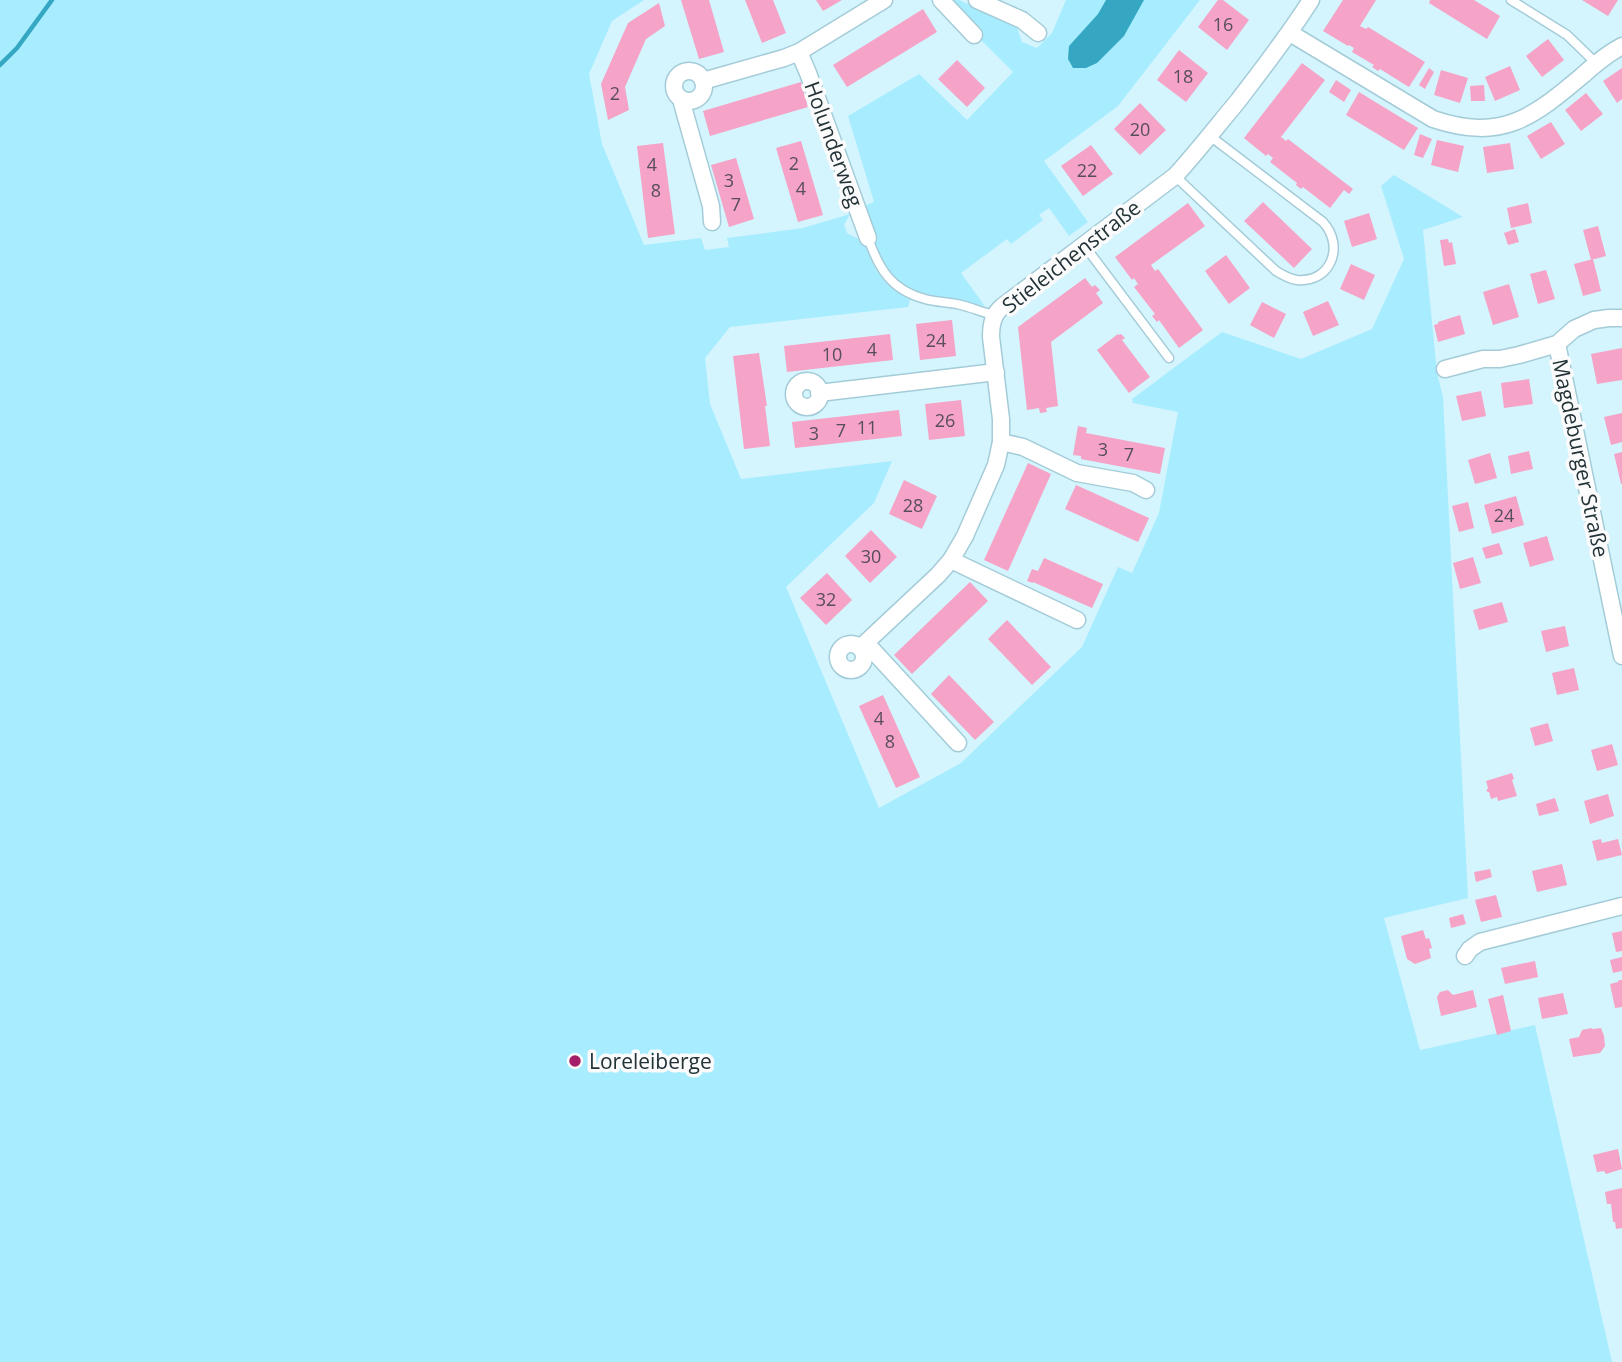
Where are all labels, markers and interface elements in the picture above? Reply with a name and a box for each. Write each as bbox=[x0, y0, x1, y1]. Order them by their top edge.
house number: 16 bbox=[1213, 12, 1233, 36]
house number: 18 bbox=[1173, 64, 1193, 88]
street label: Holunderweg bbox=[798, 77, 870, 211]
house number: 2 bbox=[610, 81, 620, 105]
house number: 20 bbox=[1130, 117, 1150, 141]
house number: 2 bbox=[789, 151, 799, 175]
house number: 4 bbox=[647, 152, 657, 176]
house number: 22 bbox=[1077, 158, 1097, 182]
house number: 3 bbox=[724, 168, 734, 192]
house number: 4 bbox=[796, 176, 806, 200]
house number: 8 bbox=[651, 178, 661, 202]
house number: 7 bbox=[731, 192, 741, 216]
street label: Stieleichenstraße bbox=[996, 193, 1146, 319]
house number: 24 bbox=[926, 328, 946, 352]
house number: 4 bbox=[867, 337, 877, 361]
house number: 10 bbox=[822, 342, 842, 366]
street label: Magdeburger Straße bbox=[1546, 356, 1616, 560]
house number: 26 bbox=[935, 408, 955, 432]
house number: 11 bbox=[857, 415, 877, 439]
house number: 7 bbox=[836, 418, 846, 442]
house number: 3 bbox=[809, 421, 819, 445]
house number: 3 bbox=[1098, 437, 1108, 461]
house number: 7 bbox=[1124, 442, 1134, 466]
house number: 28 bbox=[903, 493, 923, 517]
house number: 24 bbox=[1494, 503, 1514, 527]
house number: 30 bbox=[861, 544, 881, 568]
house number: 32 bbox=[816, 587, 836, 611]
house number: 4 bbox=[874, 706, 884, 730]
house number: 8 bbox=[885, 729, 895, 753]
place label: Loreleiberge bbox=[589, 1047, 712, 1075]
marker: Loreleiberge bbox=[567, 1053, 583, 1069]

